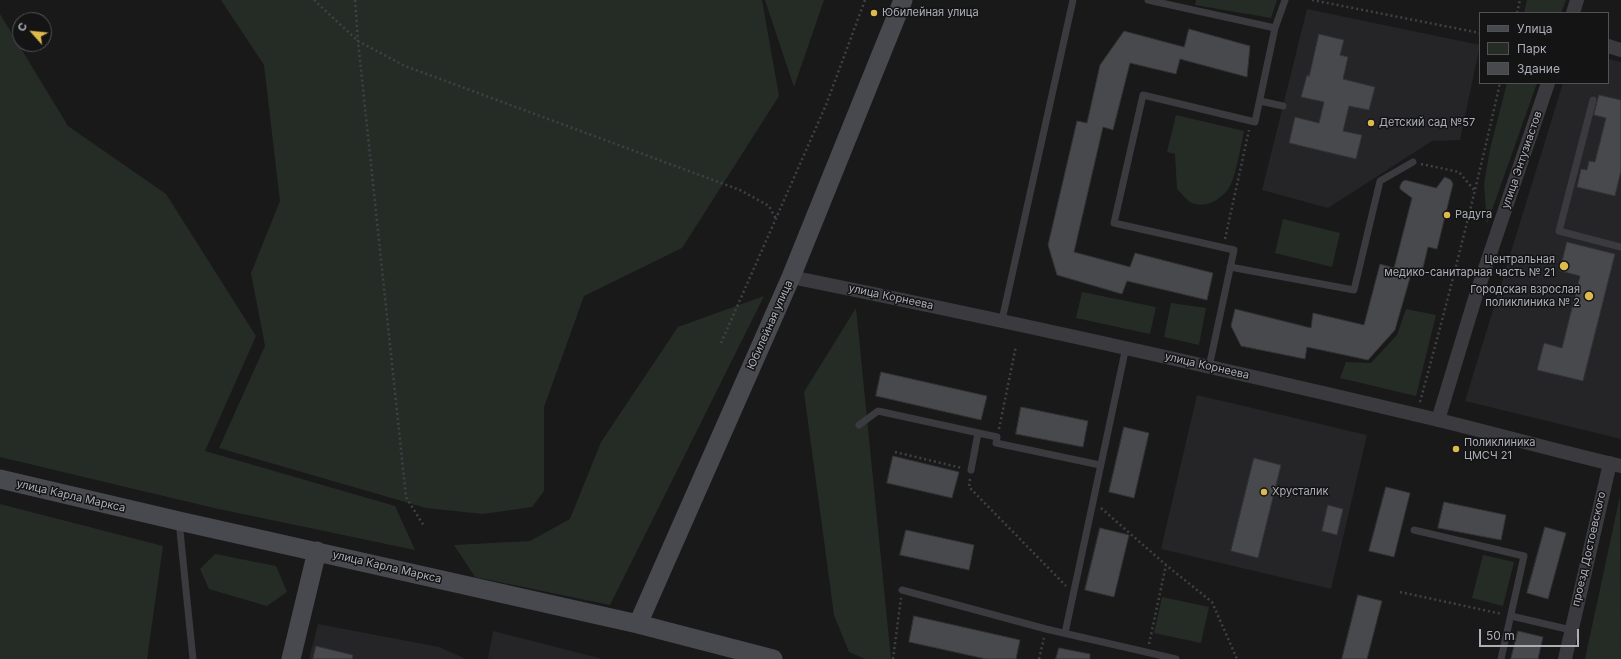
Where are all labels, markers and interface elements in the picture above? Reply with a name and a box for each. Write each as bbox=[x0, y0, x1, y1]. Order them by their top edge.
place label: Юбилейная улица bbox=[882, 6, 979, 20]
marker: Юбилейная улица bbox=[869, 8, 879, 18]
north arrow bbox=[12, 12, 52, 52]
legend bbox=[1479, 12, 1609, 84]
text: С bbox=[14, 20, 30, 34]
text: Улица bbox=[1517, 21, 1552, 36]
text: Парк bbox=[1517, 41, 1547, 56]
text: Здание bbox=[1517, 61, 1560, 76]
street label: улица Энтузиастов bbox=[1499, 109, 1545, 211]
place label: Детский сад №57 bbox=[1379, 116, 1475, 130]
marker: Детский сад №57 bbox=[1366, 118, 1376, 128]
place label: Радуга bbox=[1455, 208, 1492, 222]
marker: Радуга bbox=[1442, 210, 1452, 220]
place label: Центральная медико-санитарная часть № 21 bbox=[1384, 253, 1555, 279]
marker: Центральная медико-санитарная часть № 21 bbox=[1558, 260, 1570, 272]
street label: Юбилейная улица bbox=[744, 278, 796, 372]
street label: улица Корнеева bbox=[847, 282, 935, 312]
place label: Городская взрослая поликлиника № 2 bbox=[1470, 283, 1580, 309]
marker: Городская взрослая поликлиника № 2 bbox=[1583, 290, 1595, 302]
street label: улица Корнеева bbox=[1163, 350, 1251, 382]
place label: Поликлиника ЦМСЧ 21 bbox=[1464, 436, 1536, 462]
marker: Поликлиника ЦМСЧ 21 bbox=[1451, 444, 1461, 454]
street label: улица Карла Маркса bbox=[15, 477, 127, 515]
place label: Хрусталик bbox=[1272, 485, 1328, 499]
marker: Хрусталик bbox=[1259, 487, 1269, 497]
street label: проезд Достоевского bbox=[1569, 490, 1609, 608]
street label: улица Карла Маркса bbox=[331, 548, 443, 586]
scale bar bbox=[1481, 621, 1581, 647]
text: 50 m bbox=[1486, 628, 1515, 643]

